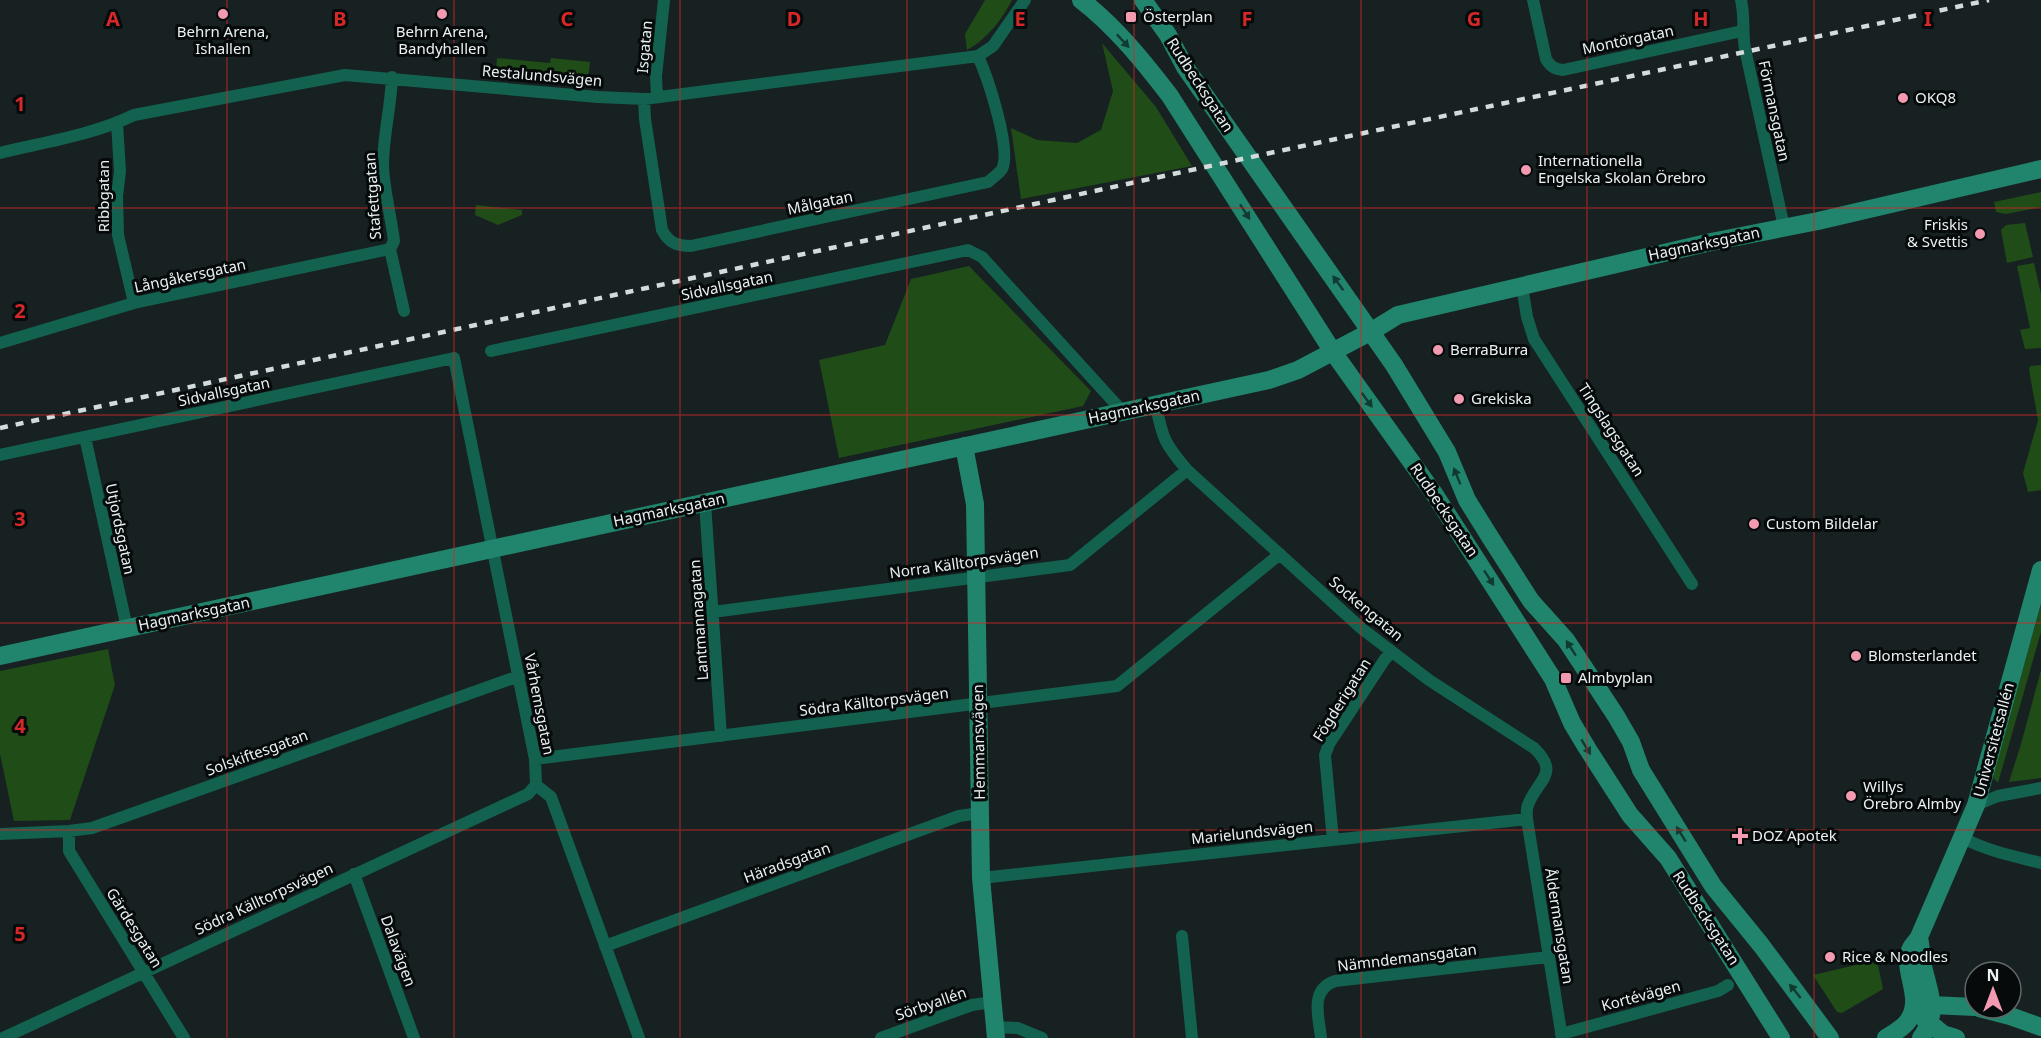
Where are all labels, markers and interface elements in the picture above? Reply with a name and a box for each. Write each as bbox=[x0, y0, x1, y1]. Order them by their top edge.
text: A bbox=[106, 5, 120, 32]
text: B bbox=[333, 5, 347, 32]
text: C bbox=[561, 5, 574, 32]
text: D bbox=[787, 5, 801, 32]
text: E bbox=[1014, 5, 1026, 32]
text: F bbox=[1242, 5, 1252, 32]
text: G bbox=[1467, 5, 1481, 32]
text: H bbox=[1693, 5, 1709, 32]
text: I bbox=[1924, 5, 1932, 32]
place label: Österplan bbox=[1143, 6, 1213, 26]
marker: Behrn Arena, Ishallen bbox=[216, 7, 230, 21]
marker: Behrn Arena, Bandyhallen bbox=[435, 7, 449, 21]
marker: Österplan bbox=[1124, 10, 1138, 24]
street label: Isgatan bbox=[632, 20, 656, 74]
street label: Montörgatan bbox=[1580, 20, 1675, 58]
place label: Behrn Arena, Ishallen bbox=[177, 21, 269, 58]
place label: Behrn Arena, Bandyhallen bbox=[396, 21, 488, 58]
one-way arrow bbox=[1116, 33, 1130, 48]
street label: Rudbecksgatan bbox=[1163, 33, 1239, 135]
street label: Förmansgatan bbox=[1755, 58, 1795, 163]
street label: Restalundsvägen bbox=[481, 60, 603, 90]
place label: OKQ8 bbox=[1915, 87, 1956, 107]
text: 1 bbox=[14, 90, 26, 117]
marker: OKQ8 bbox=[1896, 91, 1910, 105]
place label: Internationella Engelska Skolan Örebro bbox=[1538, 150, 1706, 187]
street label: Stafettgatan bbox=[359, 152, 385, 240]
street label: Ribbgatan bbox=[93, 160, 113, 232]
marker: Internationella Engelska Skolan Örebro bbox=[1519, 163, 1533, 177]
street label: Målgatan bbox=[785, 185, 854, 219]
one-way arrow bbox=[1239, 204, 1250, 221]
place label: Friskis & Svettis bbox=[1907, 214, 1968, 251]
street label: Hagmarksgatan bbox=[1646, 221, 1761, 265]
marker: Friskis & Svettis bbox=[1973, 227, 1987, 241]
street label: Långåkersgatan bbox=[132, 253, 248, 297]
street label: Sidvallsgatan bbox=[679, 266, 774, 304]
one-way arrow bbox=[1333, 276, 1345, 291]
text: 2 bbox=[14, 297, 26, 324]
place label: BerraBurra bbox=[1450, 339, 1528, 359]
marker: BerraBurra bbox=[1431, 343, 1445, 357]
street label: Sidvallsgatan bbox=[176, 372, 271, 410]
street label: Tingslagsgatan bbox=[1574, 379, 1649, 480]
street label: Hagmarksgatan bbox=[1086, 384, 1201, 428]
place label: Grekiska bbox=[1471, 388, 1532, 408]
one-way arrow bbox=[1361, 391, 1373, 407]
marker: Grekiska bbox=[1452, 392, 1466, 406]
street label: Rudbecksgatan bbox=[1406, 459, 1483, 560]
one-way arrow bbox=[1452, 466, 1462, 484]
street label: Utjordsgatan bbox=[102, 482, 140, 576]
street label: Hagmarksgatan bbox=[611, 487, 726, 531]
text: 3 bbox=[14, 505, 26, 532]
place label: Custom Bildelar bbox=[1766, 513, 1878, 533]
marker: Custom Bildelar bbox=[1747, 517, 1761, 531]
street label: Norra Källtorpsvägen bbox=[888, 542, 1040, 582]
street label: Lantmannagatan bbox=[684, 559, 712, 681]
one-way arrow bbox=[1483, 570, 1494, 587]
street label: Sockengatan bbox=[1325, 571, 1408, 645]
street label: Hagmarksgatan bbox=[136, 591, 251, 635]
one-way arrow bbox=[1566, 640, 1577, 656]
place label: Blomsterlandet bbox=[1868, 645, 1977, 665]
marker: Blomsterlandet bbox=[1849, 649, 1863, 663]
street label: Vårhemsgatan bbox=[520, 651, 560, 756]
street label: Fögderigatan bbox=[1308, 654, 1375, 745]
place label: Almbyplan bbox=[1578, 667, 1653, 687]
marker: Almbyplan bbox=[1559, 671, 1573, 685]
street label: Universitetsallén bbox=[1968, 680, 2018, 799]
street label: Södra Källtorpsvägen bbox=[798, 682, 950, 720]
street label: Hemmansvägen bbox=[967, 684, 989, 800]
text: 4 bbox=[14, 712, 26, 739]
street label: Solskiftesgatan bbox=[203, 724, 310, 780]
one-way arrow bbox=[1581, 739, 1592, 755]
place label: Willys Örebro Almby bbox=[1863, 776, 1962, 813]
marker: Willys Örebro Almby bbox=[1844, 789, 1858, 803]
street label: Marielundsvägen bbox=[1190, 816, 1314, 848]
place label: DOZ Apotek bbox=[1752, 825, 1837, 845]
one-way arrow bbox=[1675, 826, 1686, 842]
marker: DOZ Apotek bbox=[1733, 829, 1747, 843]
street label: Häradsgatan bbox=[740, 837, 833, 887]
street label: Södra Källtorpsvägen bbox=[191, 857, 336, 939]
street label: Rudbecksgatan bbox=[1669, 866, 1745, 968]
street label: Åldermansgatan bbox=[1541, 867, 1579, 985]
street label: Gärdesgatan bbox=[102, 884, 167, 971]
street label: Dalavägen bbox=[377, 912, 421, 989]
text: 5 bbox=[14, 920, 26, 947]
street label: Nämndemansgatan bbox=[1336, 939, 1478, 975]
place label: Rice & Noodles bbox=[1842, 946, 1948, 966]
marker: Rice & Noodles bbox=[1823, 950, 1837, 964]
north arrow bbox=[1963, 960, 2023, 1020]
text: N bbox=[1986, 964, 2000, 986]
street label: Kortévägen bbox=[1599, 975, 1683, 1015]
street label: Sörbyallén bbox=[892, 982, 969, 1025]
one-way arrow bbox=[1789, 984, 1802, 999]

